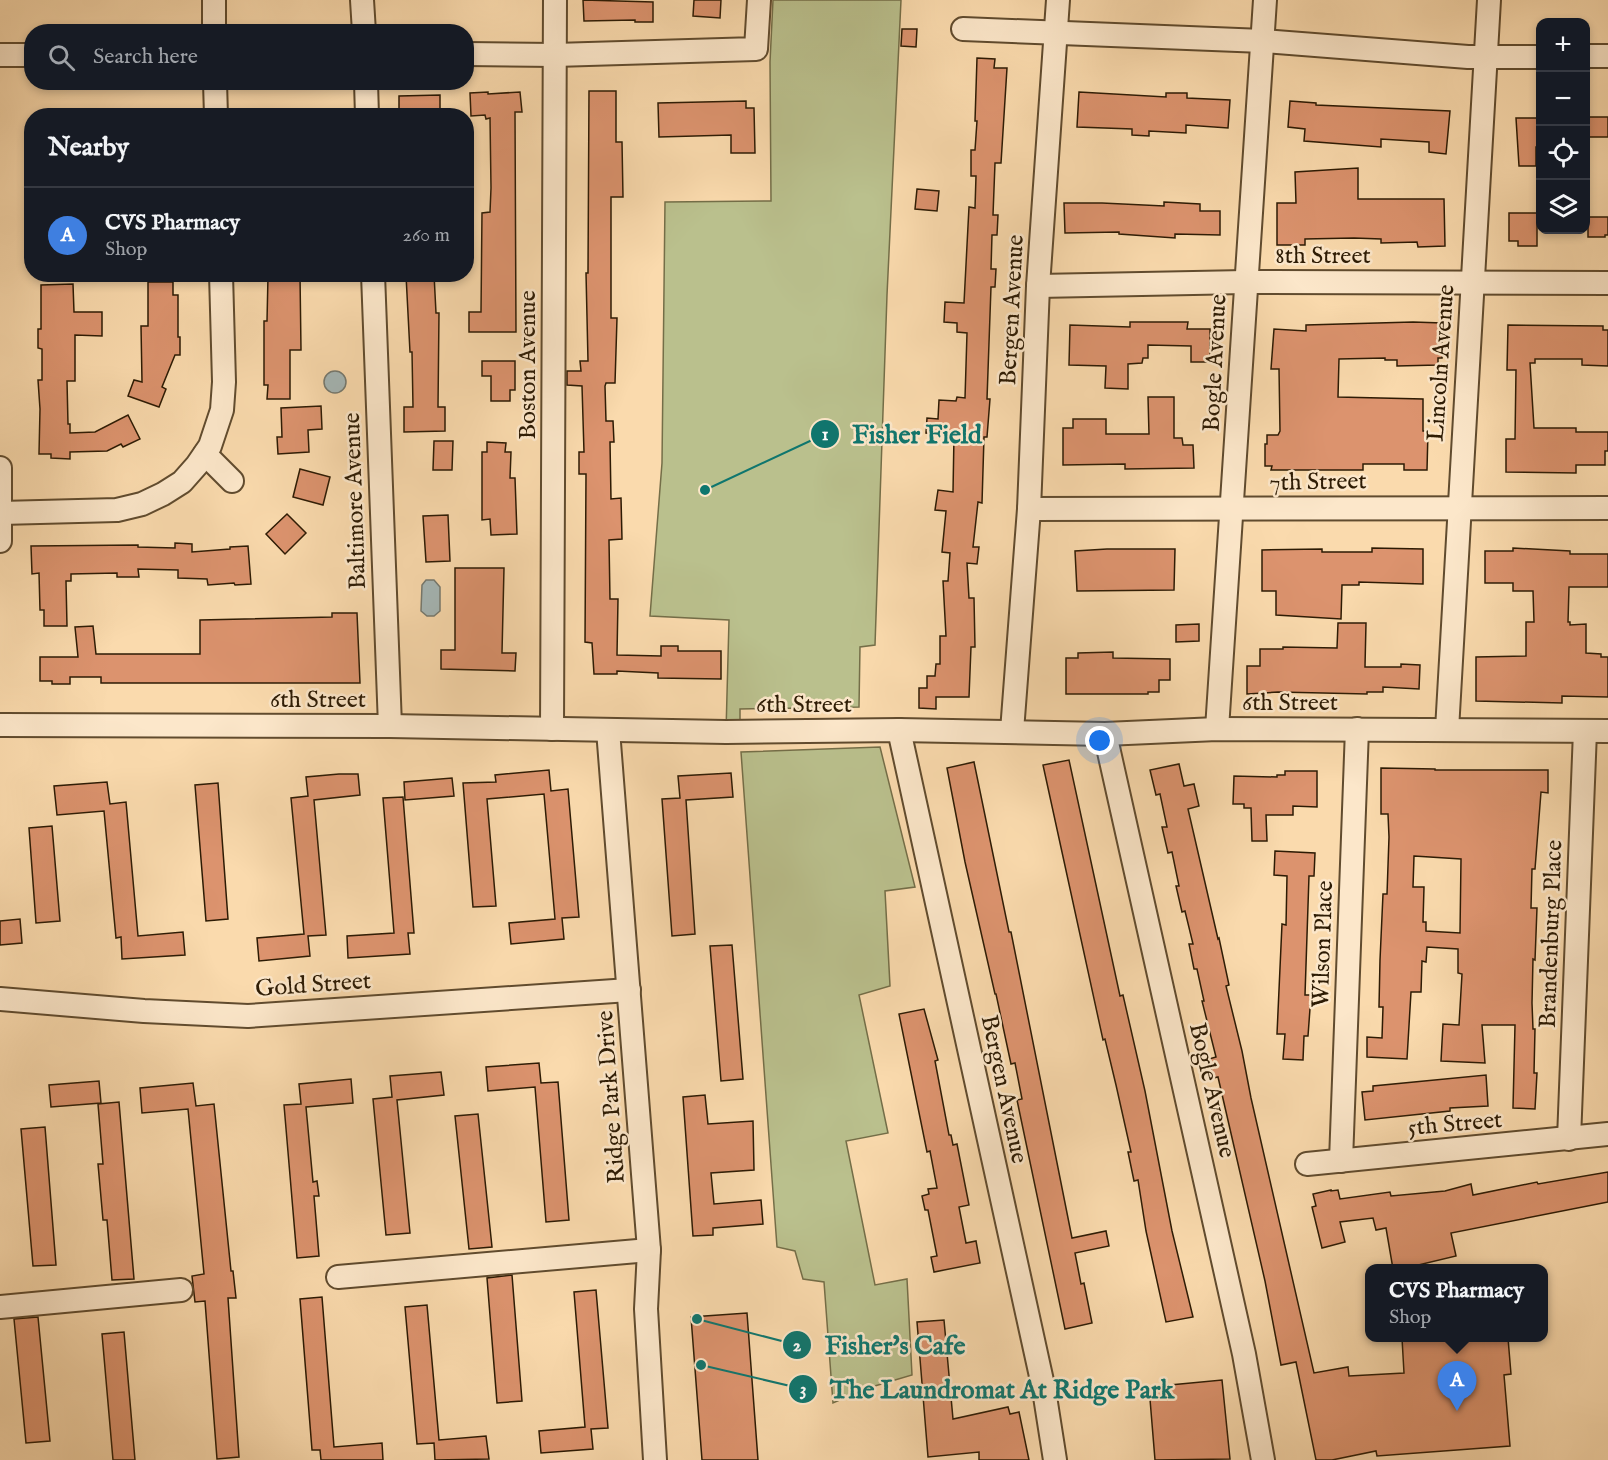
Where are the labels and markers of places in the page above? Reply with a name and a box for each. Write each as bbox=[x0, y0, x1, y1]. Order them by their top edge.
callout: Fisher Field bbox=[810, 412, 994, 456]
callout: Fisher's Cafe bbox=[782, 1323, 977, 1367]
pin: A bbox=[1438, 1362, 1476, 1411]
callout: The Laundromat At Ridge Park bbox=[788, 1367, 1187, 1411]

